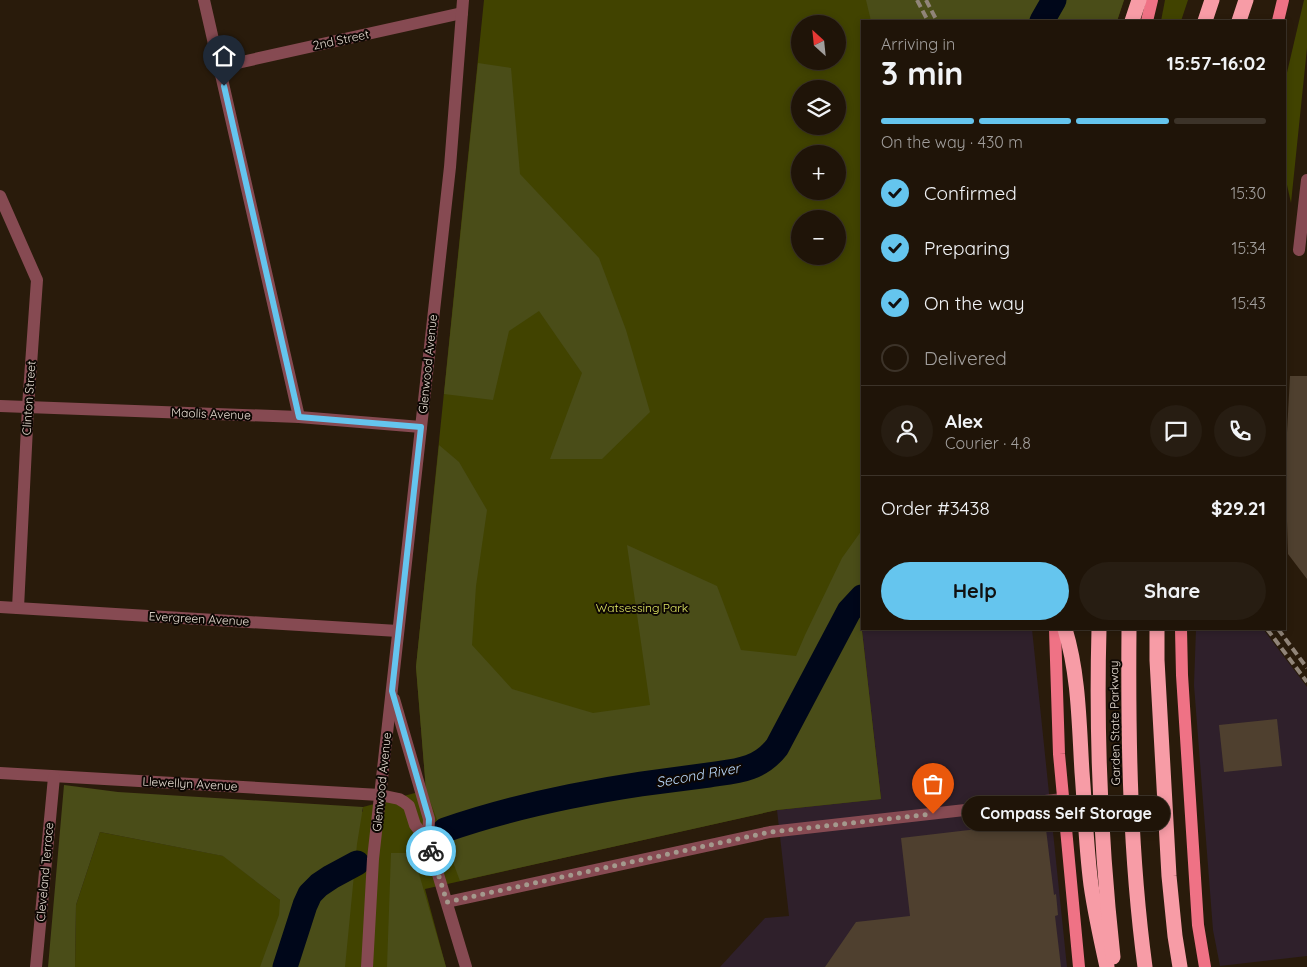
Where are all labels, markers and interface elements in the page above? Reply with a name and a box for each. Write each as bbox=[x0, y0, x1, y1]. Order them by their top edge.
north arrow bbox=[791, 15, 846, 70]
map controls bbox=[791, 15, 846, 265]
street label: 2nd Street bbox=[311, 26, 370, 53]
text: Arriving in bbox=[881, 34, 955, 54]
pin bbox=[203, 35, 245, 86]
icon: home bbox=[210, 42, 238, 70]
text: 15:57–16:02 bbox=[1166, 51, 1266, 75]
text: 3 min bbox=[881, 53, 963, 93]
button: layers bbox=[791, 80, 846, 135]
text: On the way · 430 m bbox=[881, 132, 1023, 152]
button: + bbox=[791, 145, 846, 200]
icon: check bbox=[881, 179, 909, 207]
text: Confirmed bbox=[924, 181, 1017, 205]
text: 15:30 bbox=[1230, 183, 1266, 203]
button: − bbox=[791, 210, 846, 265]
icon: check bbox=[881, 234, 909, 262]
text: Preparing bbox=[924, 236, 1010, 260]
text: 15:34 bbox=[1232, 238, 1266, 258]
icon: check bbox=[881, 289, 909, 317]
text: On the way bbox=[924, 291, 1025, 315]
text: 15:43 bbox=[1232, 293, 1266, 313]
street label: Glenwood Avenue bbox=[415, 313, 440, 414]
text: Delivered bbox=[924, 346, 1007, 370]
street label: Clinton Street bbox=[18, 360, 39, 436]
street label: Maolis Avenue bbox=[171, 405, 251, 422]
button: person bbox=[881, 405, 933, 457]
button: chat bbox=[1150, 405, 1202, 457]
button: phone bbox=[1214, 405, 1266, 457]
text: Alex bbox=[945, 409, 983, 433]
text: Courier · 4.8 bbox=[945, 433, 1031, 453]
text: Order #3438 bbox=[881, 496, 990, 520]
text: $29.21 bbox=[1211, 496, 1266, 520]
button: Help bbox=[881, 562, 1069, 620]
button: Share bbox=[1079, 562, 1266, 620]
park label: Watsessing Park bbox=[596, 600, 688, 615]
street label: Evergreen Avenue bbox=[148, 608, 250, 629]
street label: Garden State Parkway bbox=[1106, 660, 1123, 786]
street label: Glenwood Avenue bbox=[369, 731, 394, 832]
water label: Second River bbox=[655, 758, 743, 791]
pin bbox=[912, 763, 954, 814]
icon: bag bbox=[919, 770, 947, 798]
street label: Llewellyn Avenue bbox=[142, 774, 238, 793]
callout: Compass Self Storage bbox=[963, 796, 1170, 832]
text: Compass Self Storage bbox=[980, 803, 1152, 823]
street label: Cleveland Terrace bbox=[33, 821, 56, 922]
courier bbox=[406, 826, 456, 876]
icon: bike bbox=[417, 837, 445, 865]

